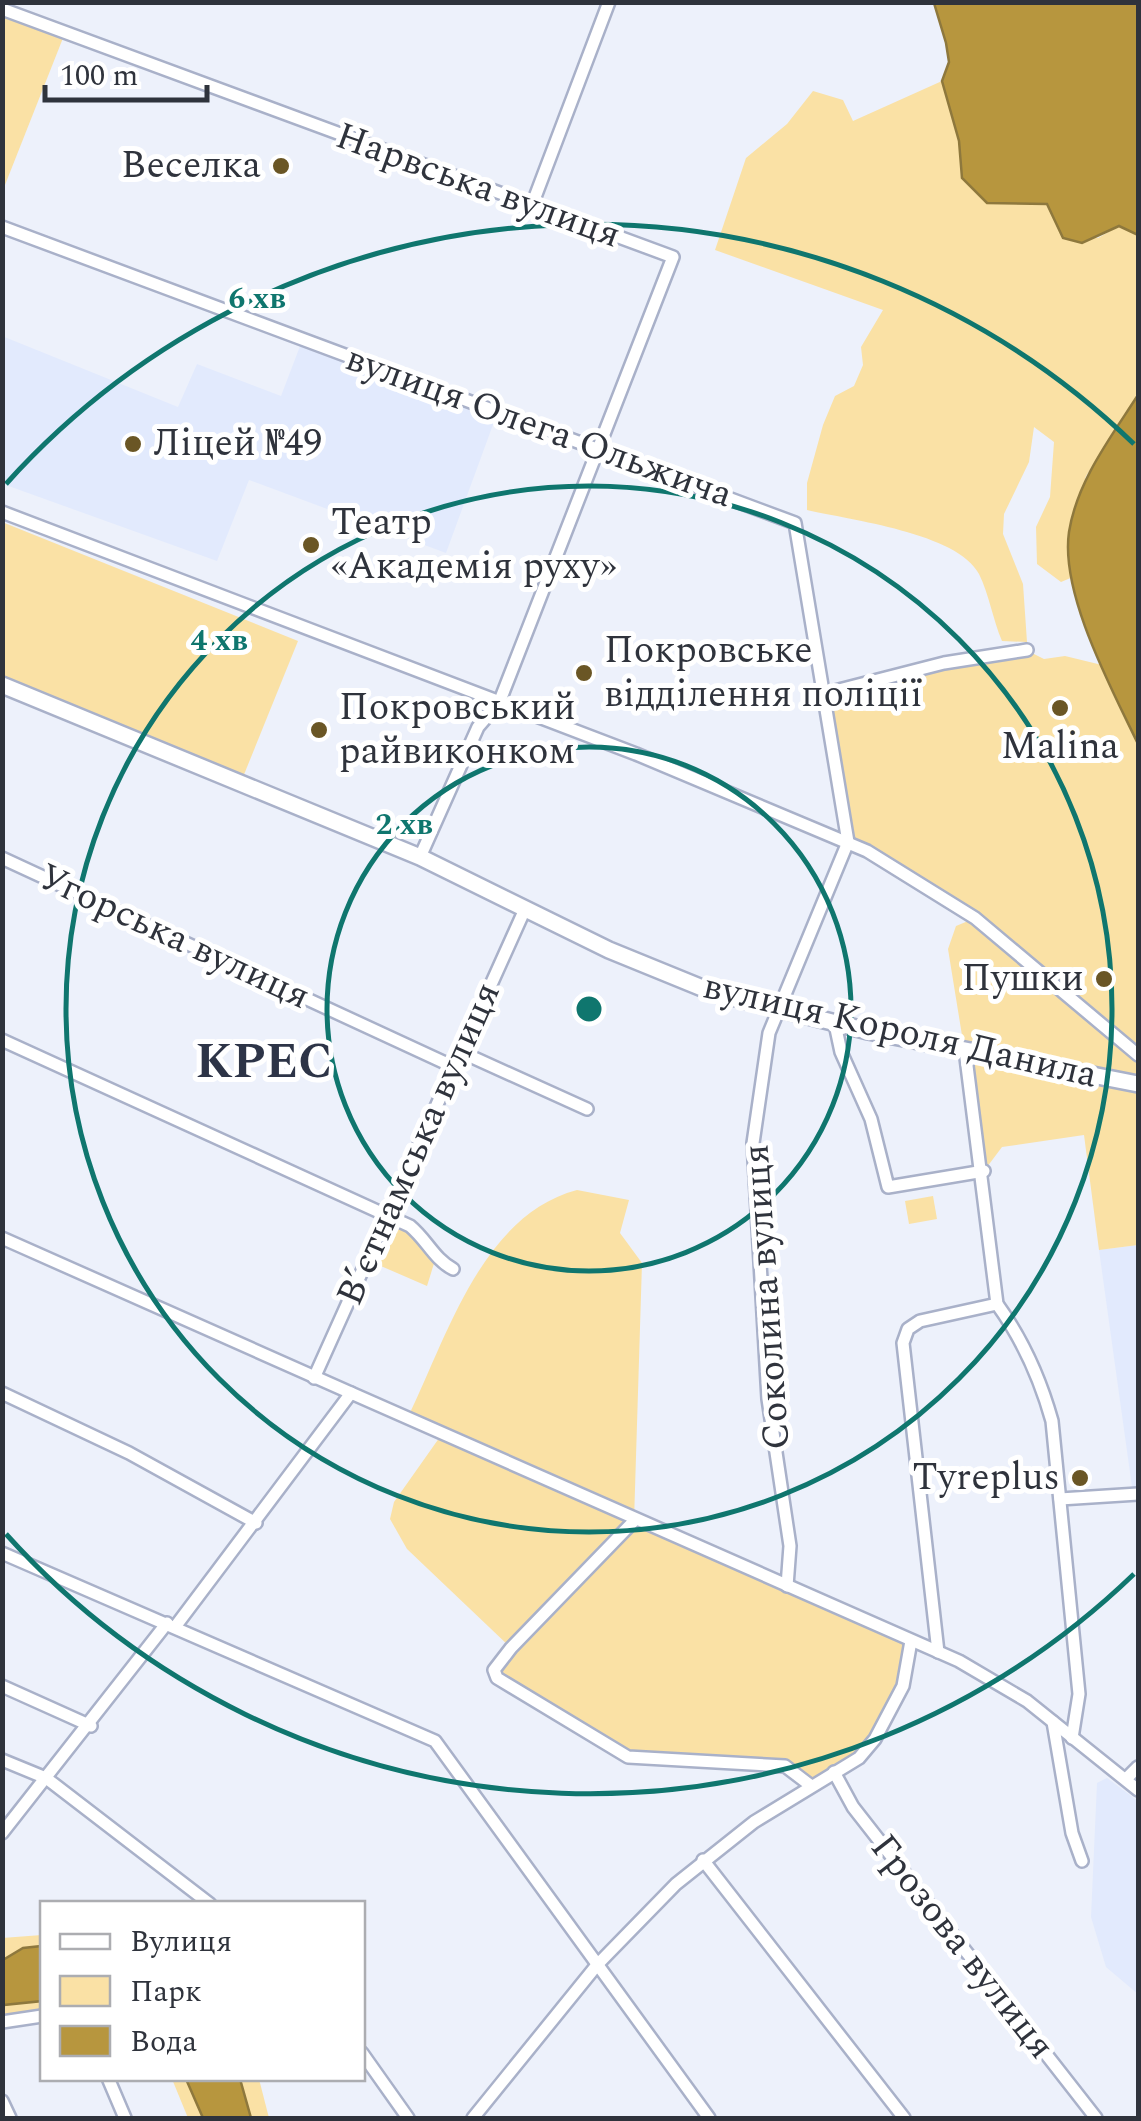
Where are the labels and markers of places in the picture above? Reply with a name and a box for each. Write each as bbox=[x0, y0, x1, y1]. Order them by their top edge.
place label: Веселка bbox=[121, 137, 261, 195]
marker: Веселка bbox=[270, 155, 292, 177]
place label: Ліцей №49 bbox=[153, 415, 322, 473]
marker: Ліцей №49 bbox=[122, 433, 144, 455]
place label: Театр «Академія руху» bbox=[331, 494, 617, 596]
marker: Театр «Академія руху» bbox=[300, 534, 322, 556]
place label: Покровське відділення поліції bbox=[604, 622, 922, 724]
marker: Покровське відділення поліції bbox=[573, 662, 595, 684]
place label: Покровський райвиконком bbox=[339, 679, 576, 781]
marker: Malina bbox=[1049, 697, 1071, 719]
place label: Malina bbox=[1001, 718, 1120, 776]
marker: Покровський райвиконком bbox=[308, 719, 330, 741]
place label: Пушки bbox=[962, 950, 1084, 1008]
marker: Пушки bbox=[1093, 968, 1115, 990]
centre of rings bbox=[571, 991, 607, 1027]
place label: Tyreplus bbox=[912, 1449, 1060, 1507]
marker: Tyreplus bbox=[1069, 1467, 1091, 1489]

